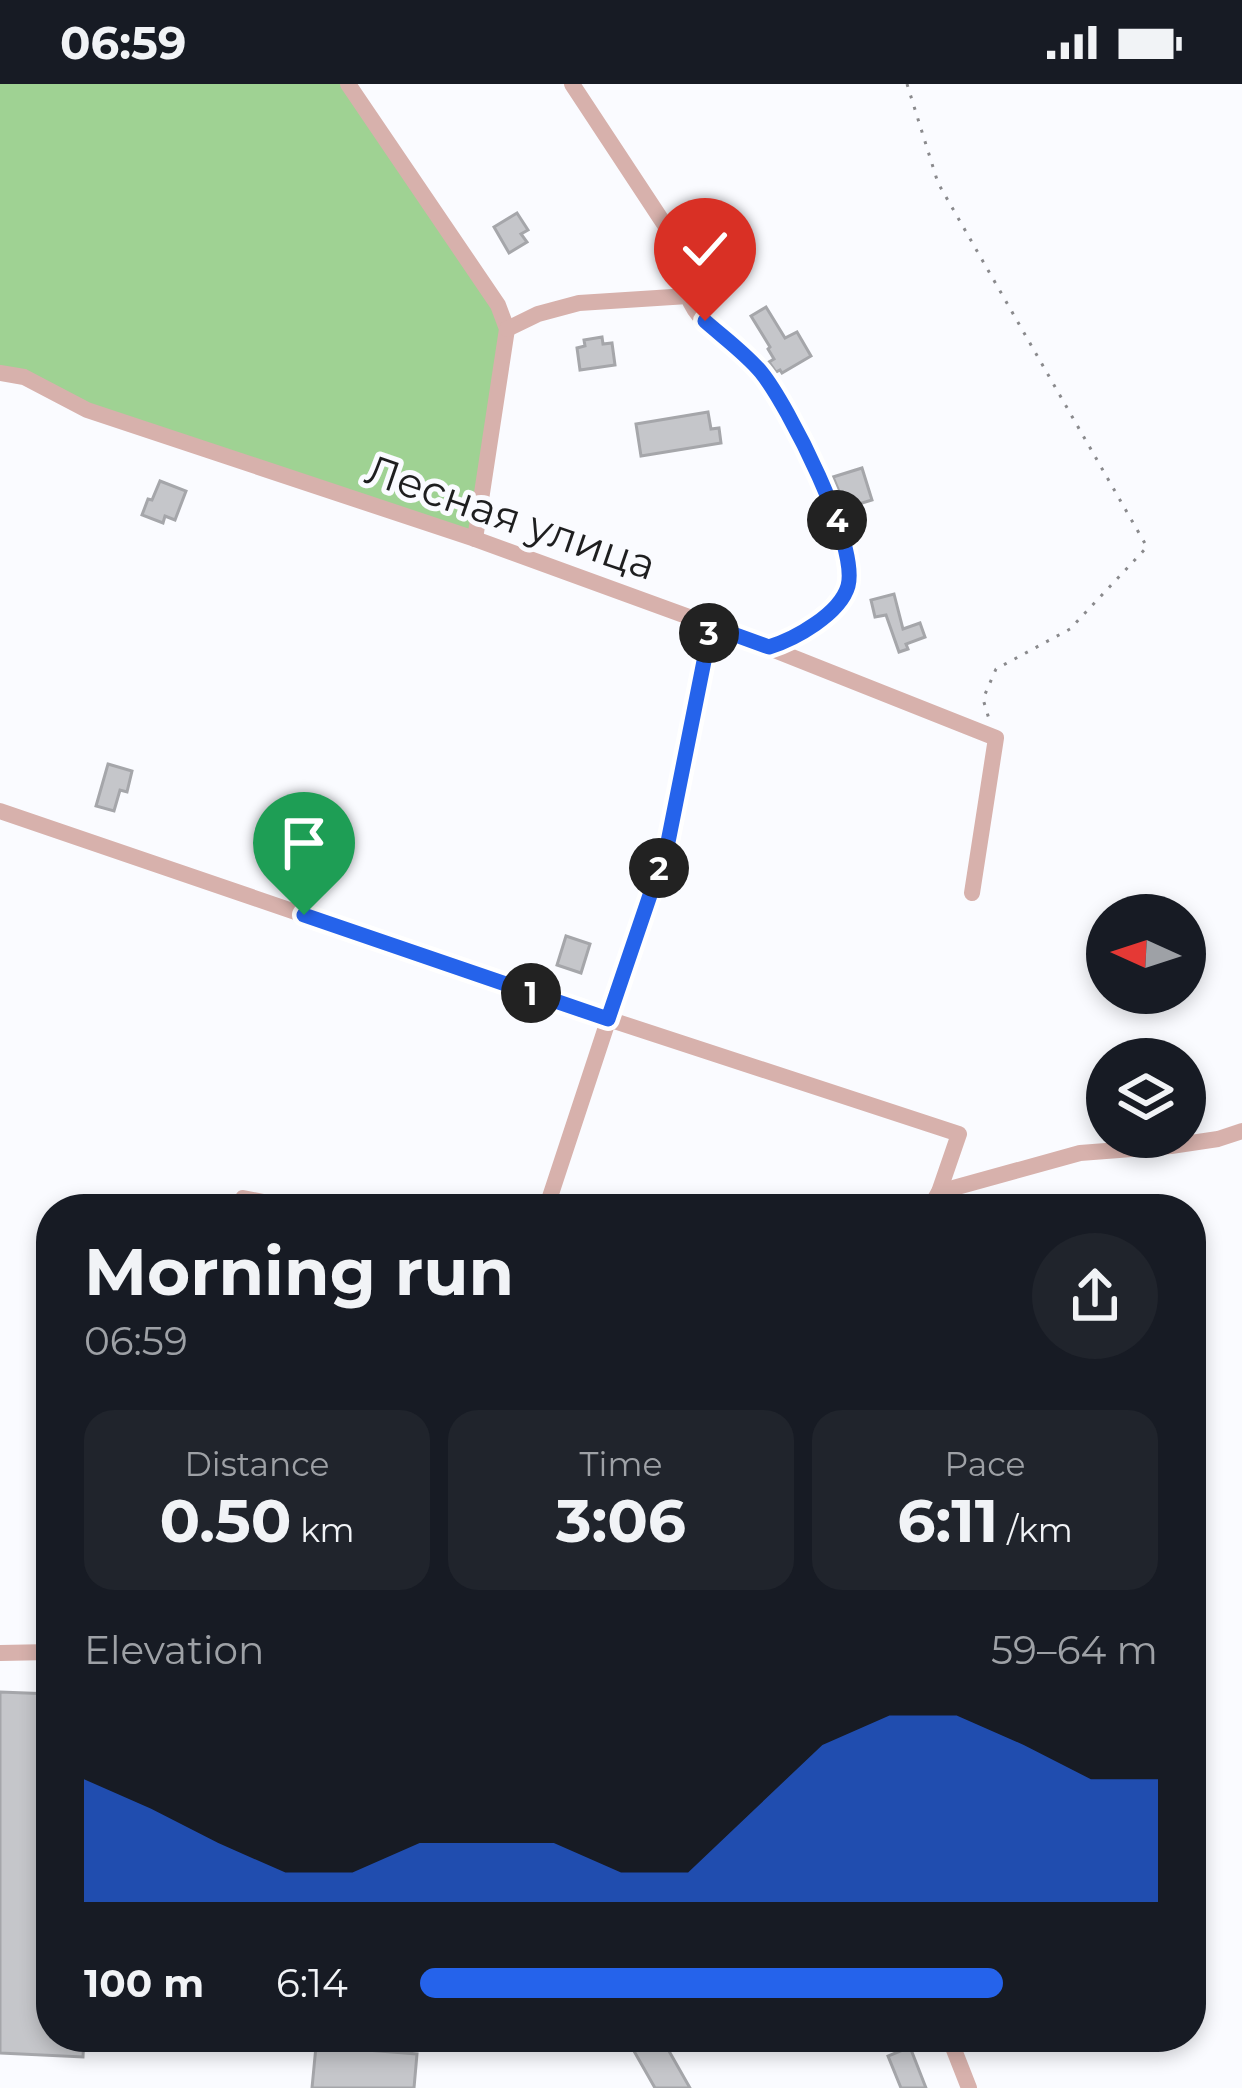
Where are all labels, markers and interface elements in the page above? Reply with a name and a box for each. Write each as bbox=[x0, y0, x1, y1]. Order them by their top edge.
text: 06:59 bbox=[60, 15, 186, 70]
pin bbox=[654, 198, 756, 321]
icon: check bbox=[672, 216, 738, 282]
street label: Лесная улица bbox=[359, 443, 663, 591]
pin: 4 bbox=[807, 490, 867, 550]
text: 4 bbox=[826, 500, 848, 540]
pin: 3 bbox=[679, 603, 739, 663]
text: 3 bbox=[699, 613, 719, 653]
pin bbox=[253, 792, 355, 915]
icon: arrive bbox=[271, 810, 337, 876]
pin: 2 bbox=[629, 838, 689, 898]
text: 2 bbox=[649, 848, 669, 888]
north arrow bbox=[1086, 894, 1206, 1014]
map controls bbox=[1086, 894, 1206, 1158]
pin: 1 bbox=[501, 963, 561, 1023]
text: 1 bbox=[525, 973, 537, 1013]
button: layers bbox=[1086, 1038, 1206, 1158]
text: Morning run bbox=[84, 1231, 514, 1312]
button: share bbox=[1032, 1233, 1158, 1359]
text: 06:59 bbox=[84, 1317, 188, 1365]
text: Distance bbox=[185, 1444, 329, 1484]
text: Time bbox=[580, 1444, 662, 1484]
text: Pace bbox=[945, 1444, 1025, 1484]
text: 0.50 bbox=[159, 1484, 291, 1557]
text: 3:06 bbox=[556, 1484, 686, 1557]
text: 6:11 bbox=[897, 1484, 998, 1557]
text: km bbox=[291, 1510, 355, 1550]
text: /km bbox=[998, 1510, 1073, 1550]
text: Elevation bbox=[84, 1626, 264, 1674]
text: 59–64 m bbox=[991, 1626, 1158, 1674]
text: 100 m bbox=[84, 1959, 204, 2007]
text: 6:14 bbox=[276, 1959, 348, 2007]

